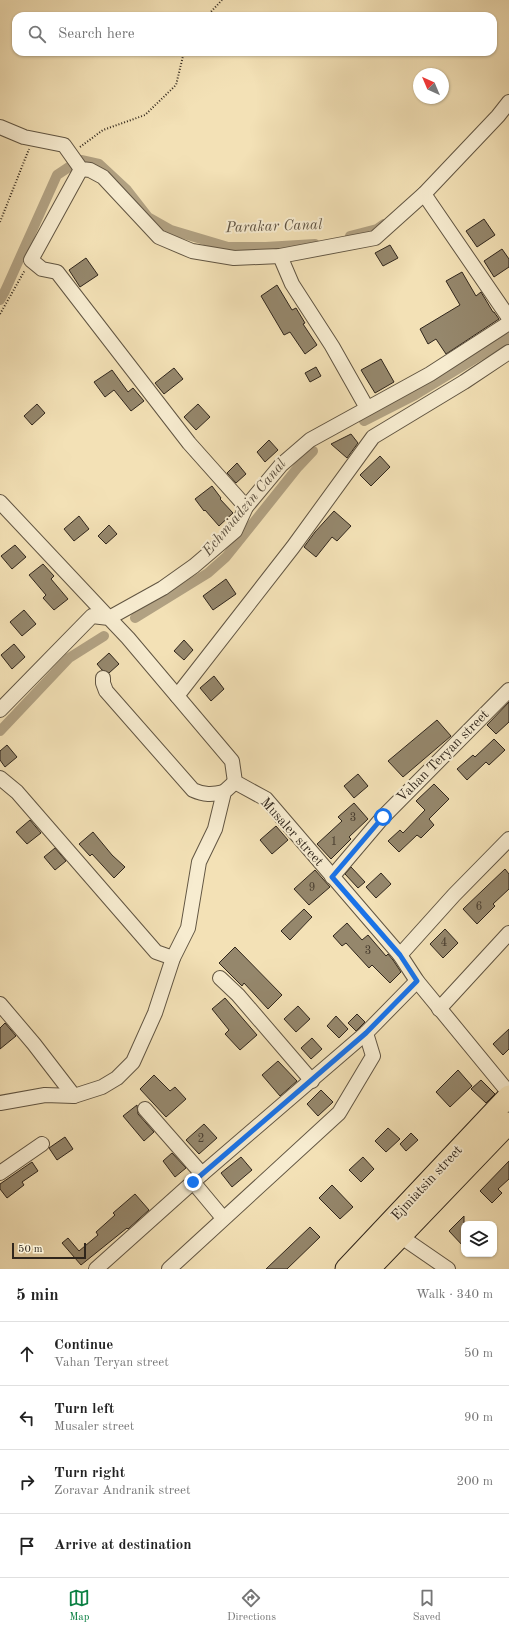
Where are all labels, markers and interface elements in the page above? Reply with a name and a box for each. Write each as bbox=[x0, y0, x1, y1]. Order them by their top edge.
search box bbox=[12, 12, 497, 56]
icon: search bbox=[26, 23, 48, 45]
text: Search here bbox=[58, 27, 135, 42]
north arrow bbox=[413, 68, 449, 104]
water label: Parakar Canal bbox=[224, 218, 323, 236]
water label: Echmiadzin Canal bbox=[200, 456, 290, 560]
street label: Vahan Teryan street bbox=[394, 707, 492, 805]
street label: Musaler street bbox=[258, 795, 326, 869]
route start bbox=[374, 808, 392, 826]
house number: 3 bbox=[350, 812, 356, 824]
house number: 1 bbox=[331, 836, 337, 848]
house number: 9 bbox=[309, 882, 315, 894]
house number: 6 bbox=[476, 901, 483, 913]
house number: 4 bbox=[441, 937, 448, 949]
house number: 3 bbox=[365, 945, 371, 957]
house number: 2 bbox=[198, 1133, 204, 1145]
street label: Ejmiatsin street bbox=[389, 1143, 465, 1223]
route end bbox=[184, 1173, 202, 1191]
map controls bbox=[461, 1221, 497, 1257]
button: layers bbox=[461, 1221, 497, 1257]
scale bar bbox=[12, 1241, 86, 1260]
text: 50 m bbox=[18, 1244, 43, 1255]
text: 5 min bbox=[16, 1287, 59, 1304]
text: Walk · 340 m bbox=[416, 1288, 493, 1301]
text: Continue bbox=[54, 1338, 113, 1353]
icon: ahead bbox=[16, 1343, 38, 1365]
text: 50 m bbox=[464, 1347, 493, 1360]
text: Vahan Teryan street bbox=[54, 1356, 169, 1369]
text: Turn left bbox=[54, 1402, 114, 1417]
icon: left bbox=[16, 1407, 38, 1429]
text: 90 m bbox=[464, 1411, 493, 1424]
text: Musaler street bbox=[54, 1420, 134, 1433]
text: Turn right bbox=[54, 1466, 125, 1481]
icon: right bbox=[16, 1471, 38, 1493]
text: 200 m bbox=[456, 1475, 493, 1488]
text: Zoravar Andranik street bbox=[54, 1484, 191, 1497]
icon: arrive bbox=[16, 1535, 38, 1557]
text: Arrive at destination bbox=[54, 1538, 192, 1553]
tab: Map bbox=[68, 1587, 90, 1625]
tab: Directions bbox=[227, 1587, 276, 1625]
tab: Saved bbox=[413, 1587, 441, 1625]

